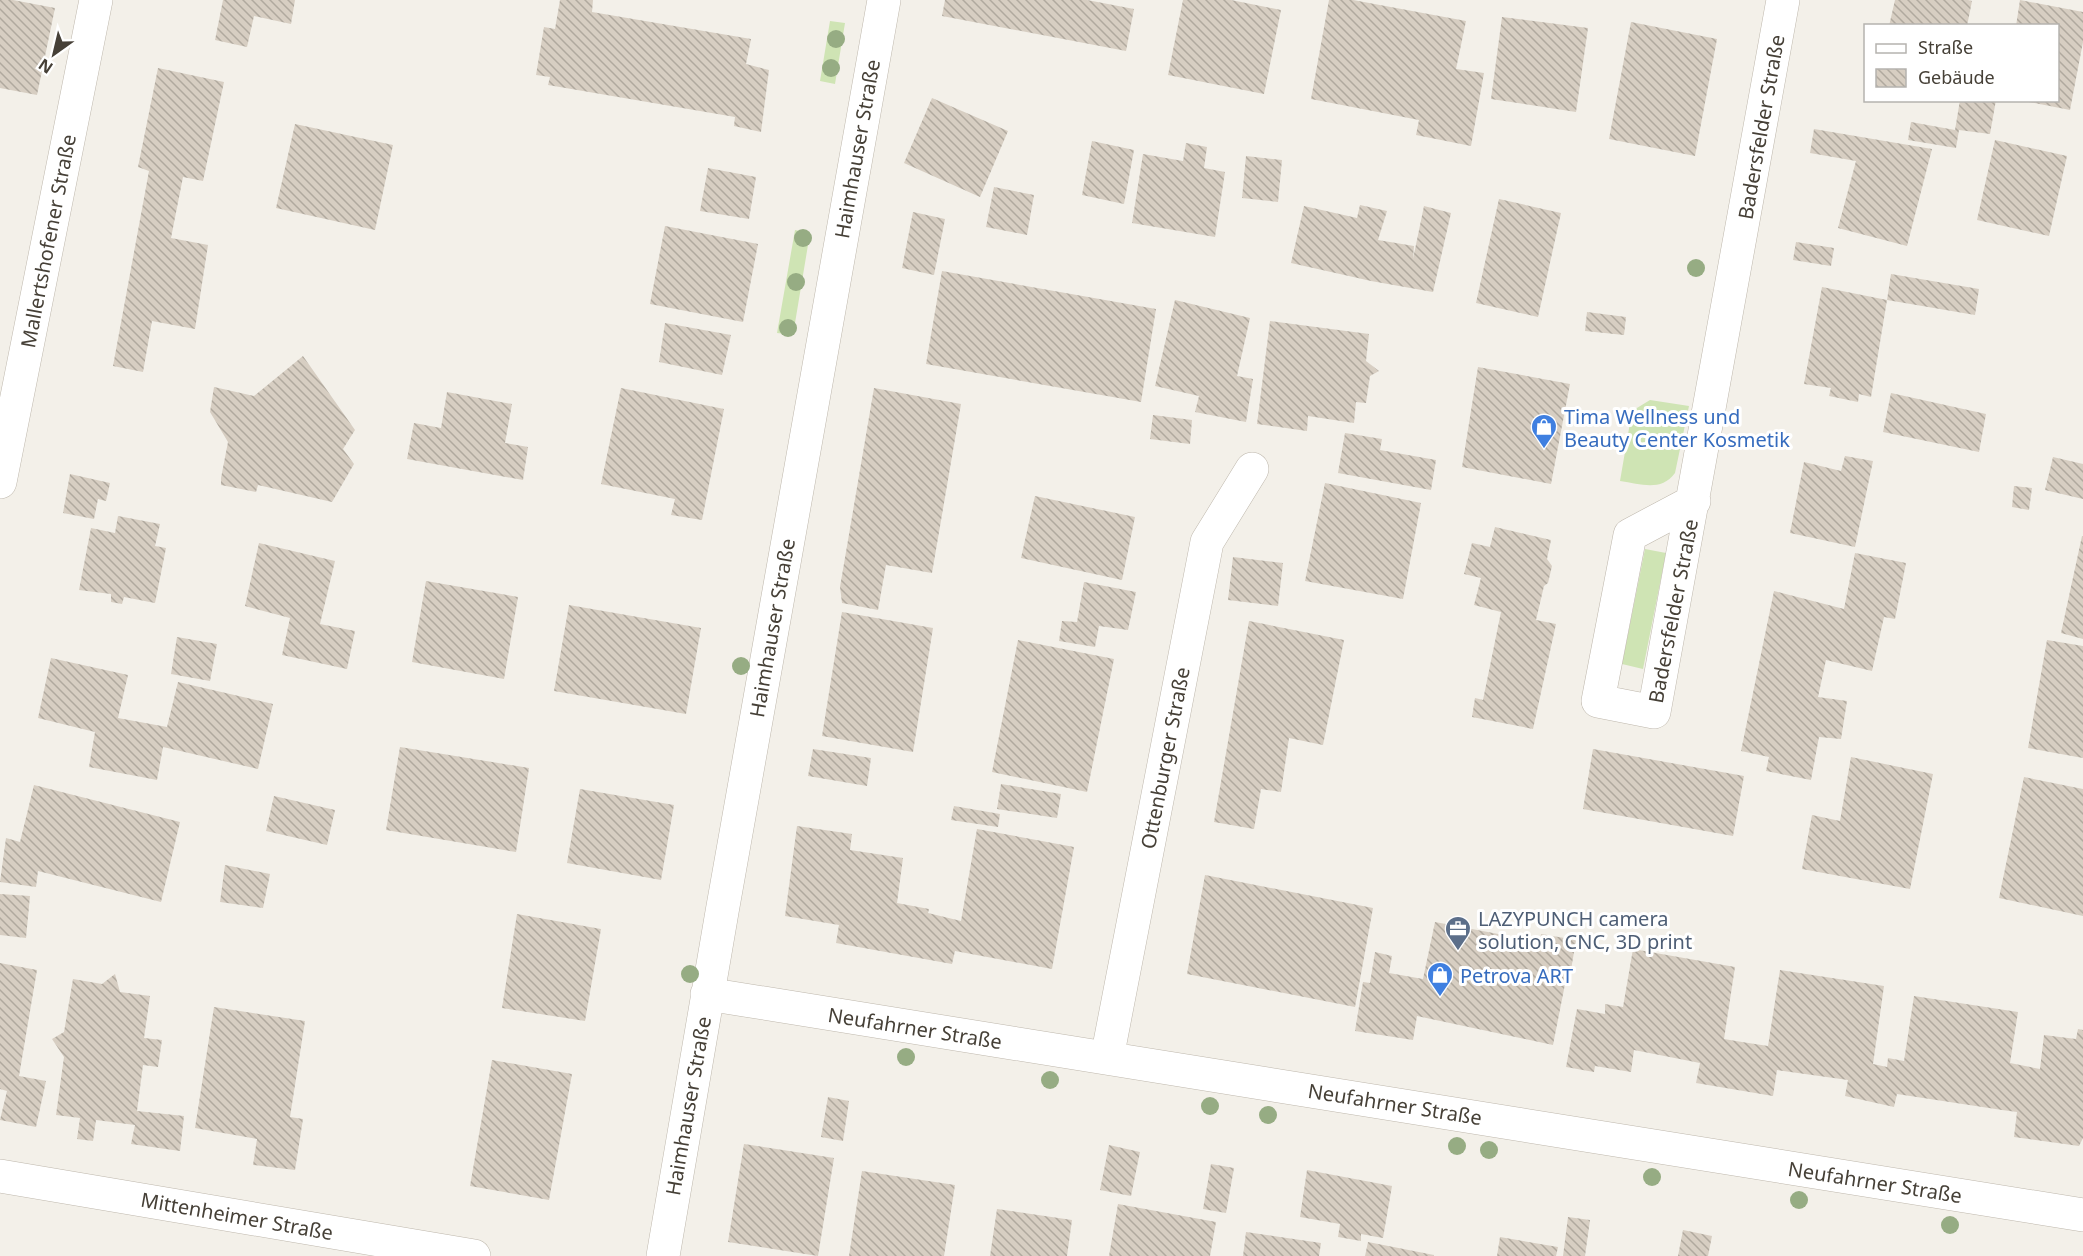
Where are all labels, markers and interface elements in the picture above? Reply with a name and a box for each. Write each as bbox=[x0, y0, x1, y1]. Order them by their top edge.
north arrow bbox=[24, 24, 84, 84]
legend bbox=[1864, 24, 2059, 102]
street label: Badersfelder Straße bbox=[1731, 32, 1791, 222]
text: Straße bbox=[1918, 35, 1973, 59]
text: N bbox=[34, 54, 57, 79]
street label: Haimhauser Straße bbox=[828, 57, 886, 241]
text: Gebäude bbox=[1918, 65, 1995, 89]
street label: Mallertshofener Straße bbox=[14, 132, 82, 350]
place label: Tima Wellness und Beauty Center Kosmetik bbox=[1564, 403, 1790, 453]
shop icon: Tima Wellness und Beauty Center Kosmetik bbox=[1529, 412, 1559, 450]
street label: Badersfelder Straße bbox=[1642, 517, 1704, 705]
street label: Haimhauser Straße bbox=[743, 536, 801, 720]
street label: Ottenburger Straße bbox=[1134, 665, 1196, 851]
place label: LAZYPUNCH camera solution, CNC, 3D print bbox=[1478, 905, 1692, 955]
office icon: LAZYPUNCH camera solution, CNC, 3D print bbox=[1443, 914, 1473, 952]
shop icon: Petrova ART bbox=[1425, 960, 1455, 998]
place label: Petrova ART bbox=[1460, 962, 1573, 989]
street label: Neufahrner Straße bbox=[826, 1001, 1004, 1055]
street label: Haimhauser Straße bbox=[659, 1014, 717, 1198]
street label: Neufahrner Straße bbox=[1306, 1077, 1484, 1131]
street label: Neufahrner Straße bbox=[1786, 1155, 1964, 1209]
street label: Mittenheimer Straße bbox=[139, 1186, 335, 1246]

